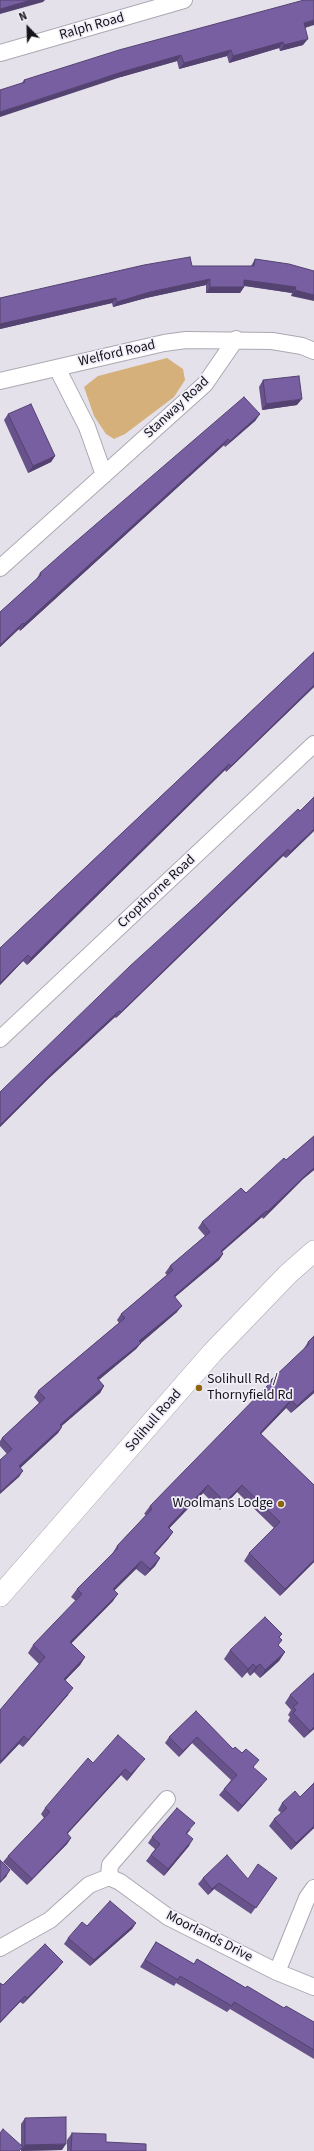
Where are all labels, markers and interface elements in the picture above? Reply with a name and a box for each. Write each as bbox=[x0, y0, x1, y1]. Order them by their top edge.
north arrow bbox=[8, 8, 48, 48]
text: N bbox=[17, 8, 29, 25]
street label: Ralph Road bbox=[58, 10, 126, 44]
street label: Welford Road bbox=[77, 337, 157, 371]
street label: Stanway Road bbox=[141, 374, 213, 442]
street label: Cropthorne Road bbox=[115, 852, 199, 932]
place label: Solihull Rd / Thornyfield Rd bbox=[207, 1372, 293, 1404]
marker: Solihull Rd / Thornyfield Rd bbox=[194, 1383, 204, 1393]
street label: Solihull Road bbox=[122, 1386, 186, 1456]
place label: Woolmans Lodge bbox=[172, 1496, 273, 1512]
marker: Woolmans Lodge bbox=[276, 1499, 286, 1509]
street label: Moorlands Drive bbox=[163, 1908, 255, 1966]

